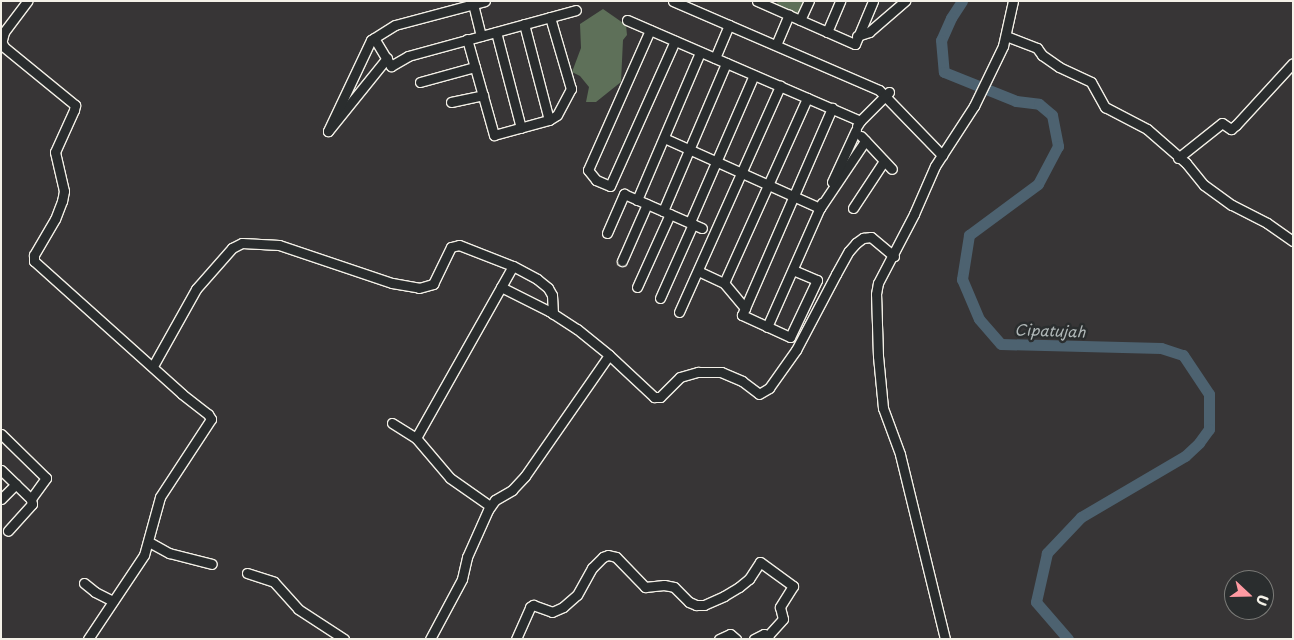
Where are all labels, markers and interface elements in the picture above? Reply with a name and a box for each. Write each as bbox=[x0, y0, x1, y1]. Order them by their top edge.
water label: Cipatujah bbox=[1014, 320, 1086, 340]
north arrow bbox=[1224, 570, 1274, 620]
text: U bbox=[1251, 591, 1274, 609]

